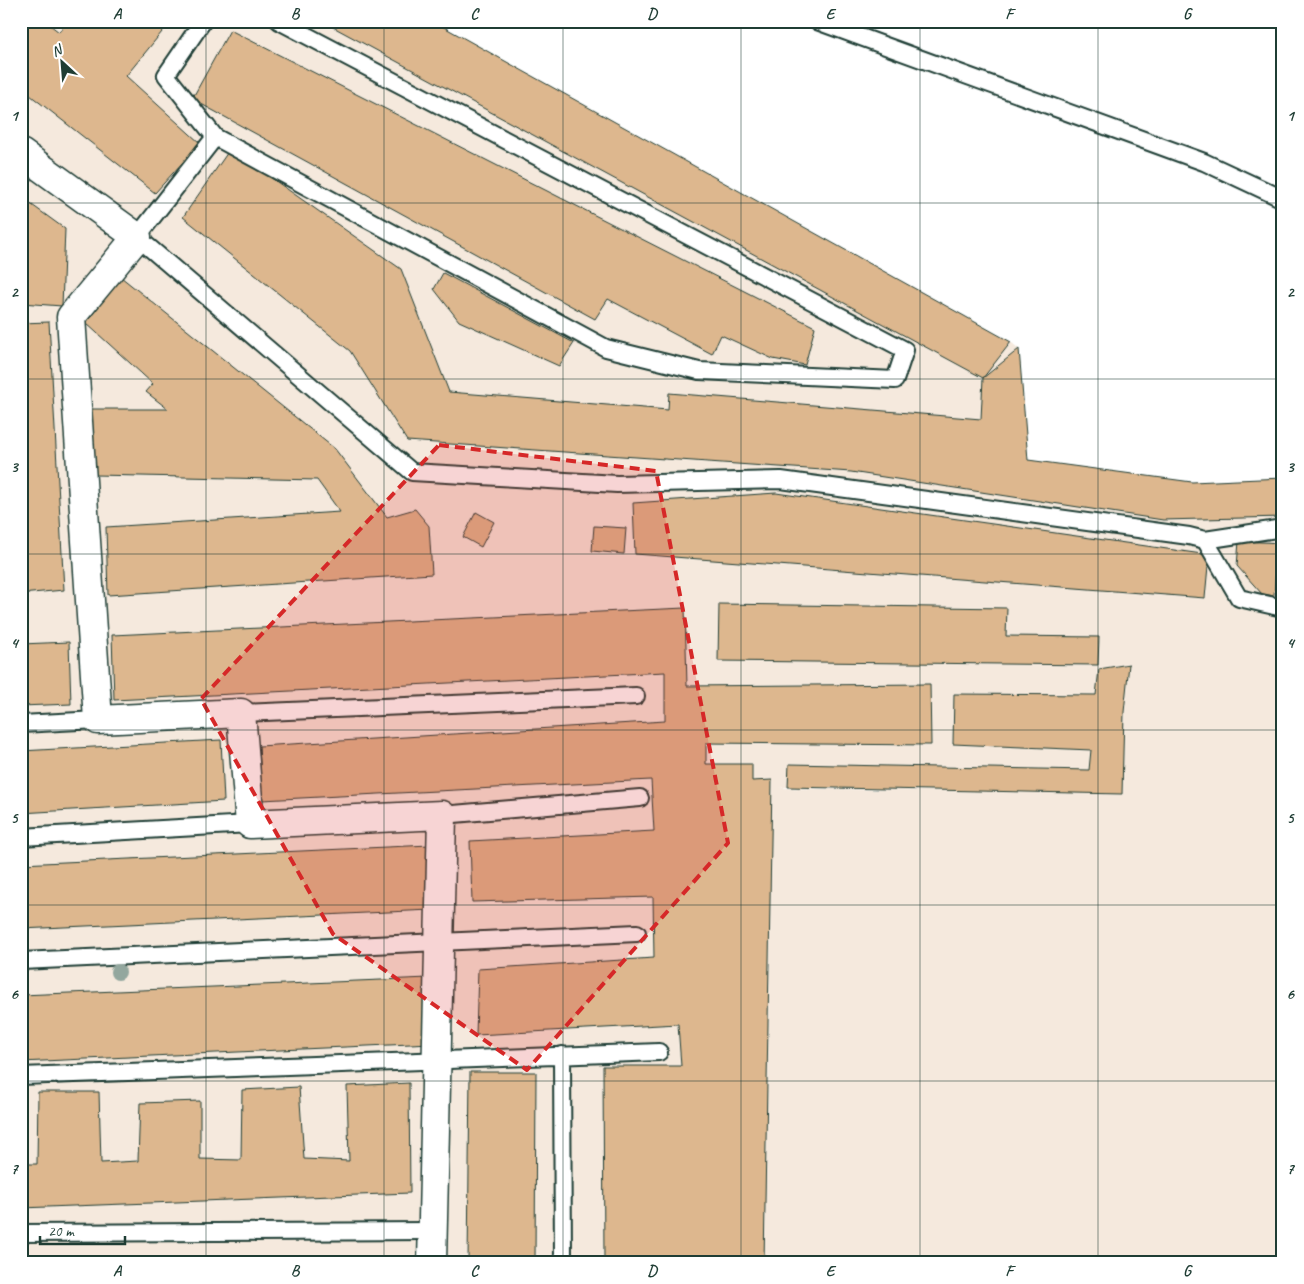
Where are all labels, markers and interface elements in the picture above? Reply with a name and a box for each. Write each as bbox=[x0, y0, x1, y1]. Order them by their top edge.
text: A bbox=[113, 4, 123, 24]
text: B bbox=[291, 4, 301, 24]
text: C bbox=[470, 4, 480, 24]
text: D bbox=[647, 4, 658, 24]
text: E bbox=[826, 4, 837, 24]
text: F bbox=[1005, 4, 1016, 24]
text: G bbox=[1183, 4, 1193, 24]
north arrow bbox=[38, 38, 88, 88]
text: N bbox=[49, 40, 66, 60]
text: 1 bbox=[10, 106, 19, 126]
text: 1 bbox=[1286, 106, 1295, 126]
text: 2 bbox=[10, 282, 19, 302]
text: 2 bbox=[1286, 282, 1295, 302]
text: 3 bbox=[10, 457, 19, 477]
text: 3 bbox=[1286, 457, 1295, 477]
text: 4 bbox=[10, 633, 19, 653]
text: 4 bbox=[1286, 633, 1295, 653]
text: 5 bbox=[11, 808, 20, 828]
text: 5 bbox=[1287, 808, 1296, 828]
text: 6 bbox=[10, 984, 19, 1004]
text: 6 bbox=[1286, 984, 1295, 1004]
text: 7 bbox=[10, 1159, 19, 1179]
text: 7 bbox=[1286, 1159, 1295, 1179]
scale bar bbox=[40, 1214, 125, 1246]
text: 20 m bbox=[48, 1222, 75, 1241]
text: A bbox=[113, 1261, 123, 1281]
text: B bbox=[291, 1261, 301, 1281]
text: C bbox=[470, 1261, 480, 1281]
text: D bbox=[647, 1261, 658, 1281]
text: E bbox=[826, 1261, 837, 1281]
text: F bbox=[1005, 1261, 1016, 1281]
text: G bbox=[1183, 1261, 1193, 1281]

